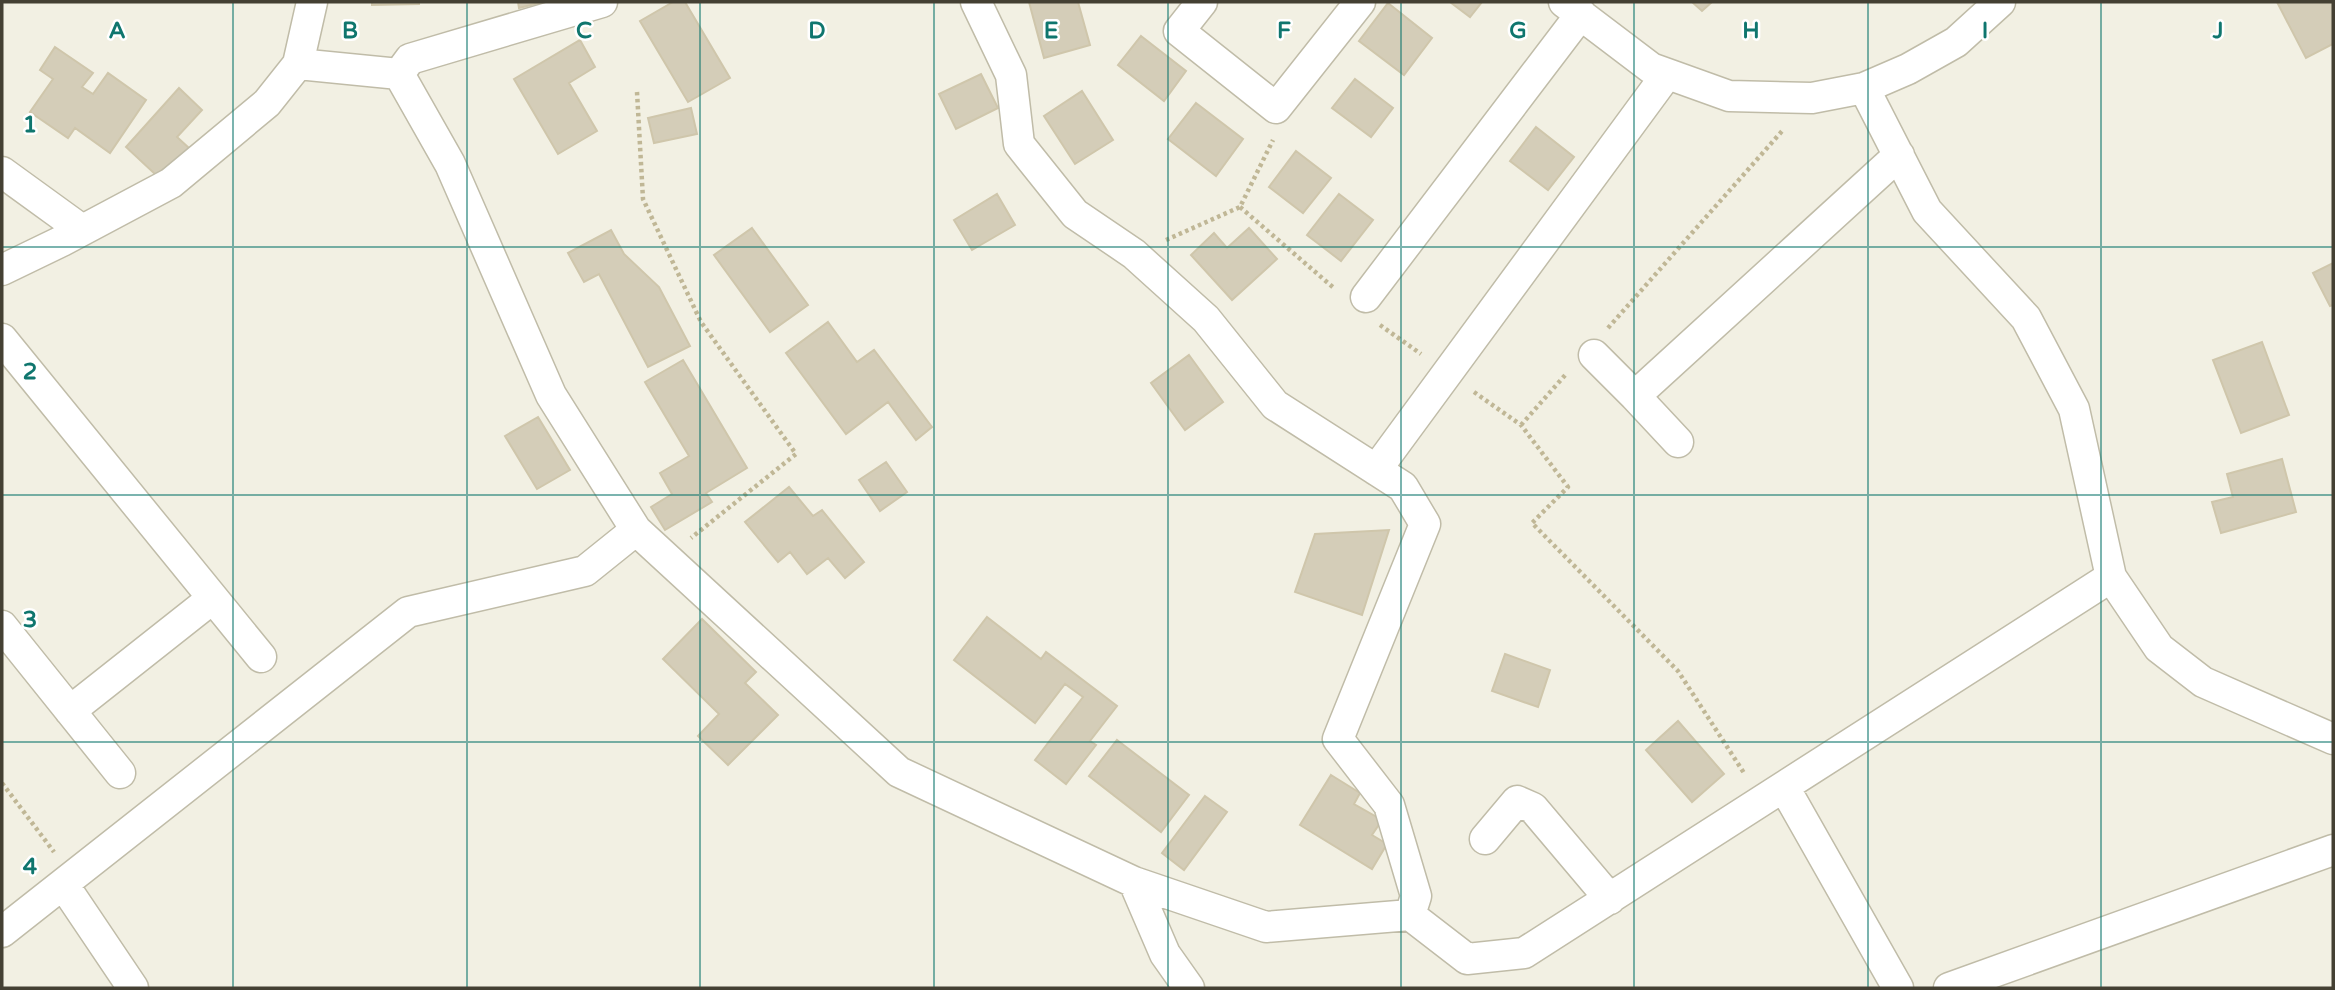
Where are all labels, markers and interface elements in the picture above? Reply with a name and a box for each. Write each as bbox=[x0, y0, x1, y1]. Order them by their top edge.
text: A bbox=[108, 17, 126, 45]
text: B bbox=[342, 17, 358, 45]
text: C bbox=[576, 17, 592, 45]
text: D bbox=[808, 17, 826, 45]
text: E bbox=[1044, 17, 1058, 45]
text: F bbox=[1277, 17, 1291, 45]
text: G bbox=[1509, 17, 1527, 45]
text: H bbox=[1742, 17, 1760, 45]
text: I bbox=[1982, 17, 1988, 45]
text: J bbox=[2212, 17, 2223, 45]
text: 1 bbox=[23, 111, 37, 139]
text: 2 bbox=[23, 358, 37, 386]
text: 3 bbox=[23, 606, 37, 634]
text: 4 bbox=[23, 853, 38, 881]

